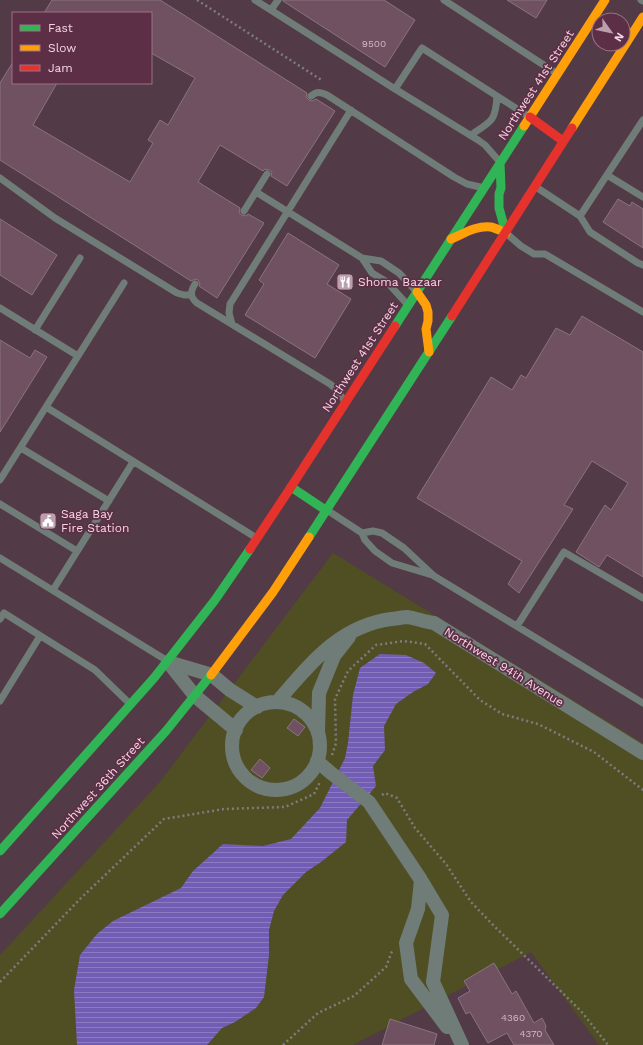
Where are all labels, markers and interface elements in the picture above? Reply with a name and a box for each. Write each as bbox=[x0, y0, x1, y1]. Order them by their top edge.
legend bbox=[12, 12, 152, 84]
north arrow bbox=[591, 12, 631, 52]
text: Fast bbox=[48, 21, 73, 35]
street label: Northwest 41st Street bbox=[495, 27, 577, 143]
text: N bbox=[611, 30, 627, 44]
house number: 9500 bbox=[362, 38, 386, 49]
text: Slow bbox=[48, 41, 76, 55]
text: Jam bbox=[48, 61, 73, 75]
restaurant icon: Shoma Bazaar bbox=[335, 272, 355, 292]
place label: Shoma Bazaar bbox=[358, 275, 442, 289]
street label: Northwest 41st Street bbox=[319, 299, 401, 415]
place label: Saga Bay Fire Station bbox=[61, 507, 129, 535]
public building icon: Saga Bay Fire Station bbox=[38, 511, 58, 531]
street label: Northwest 94th Avenue bbox=[442, 624, 566, 710]
street label: Northwest 36th Street bbox=[49, 734, 147, 842]
house number: 4360 bbox=[501, 1012, 525, 1023]
house number: 4370 bbox=[519, 1028, 543, 1039]

